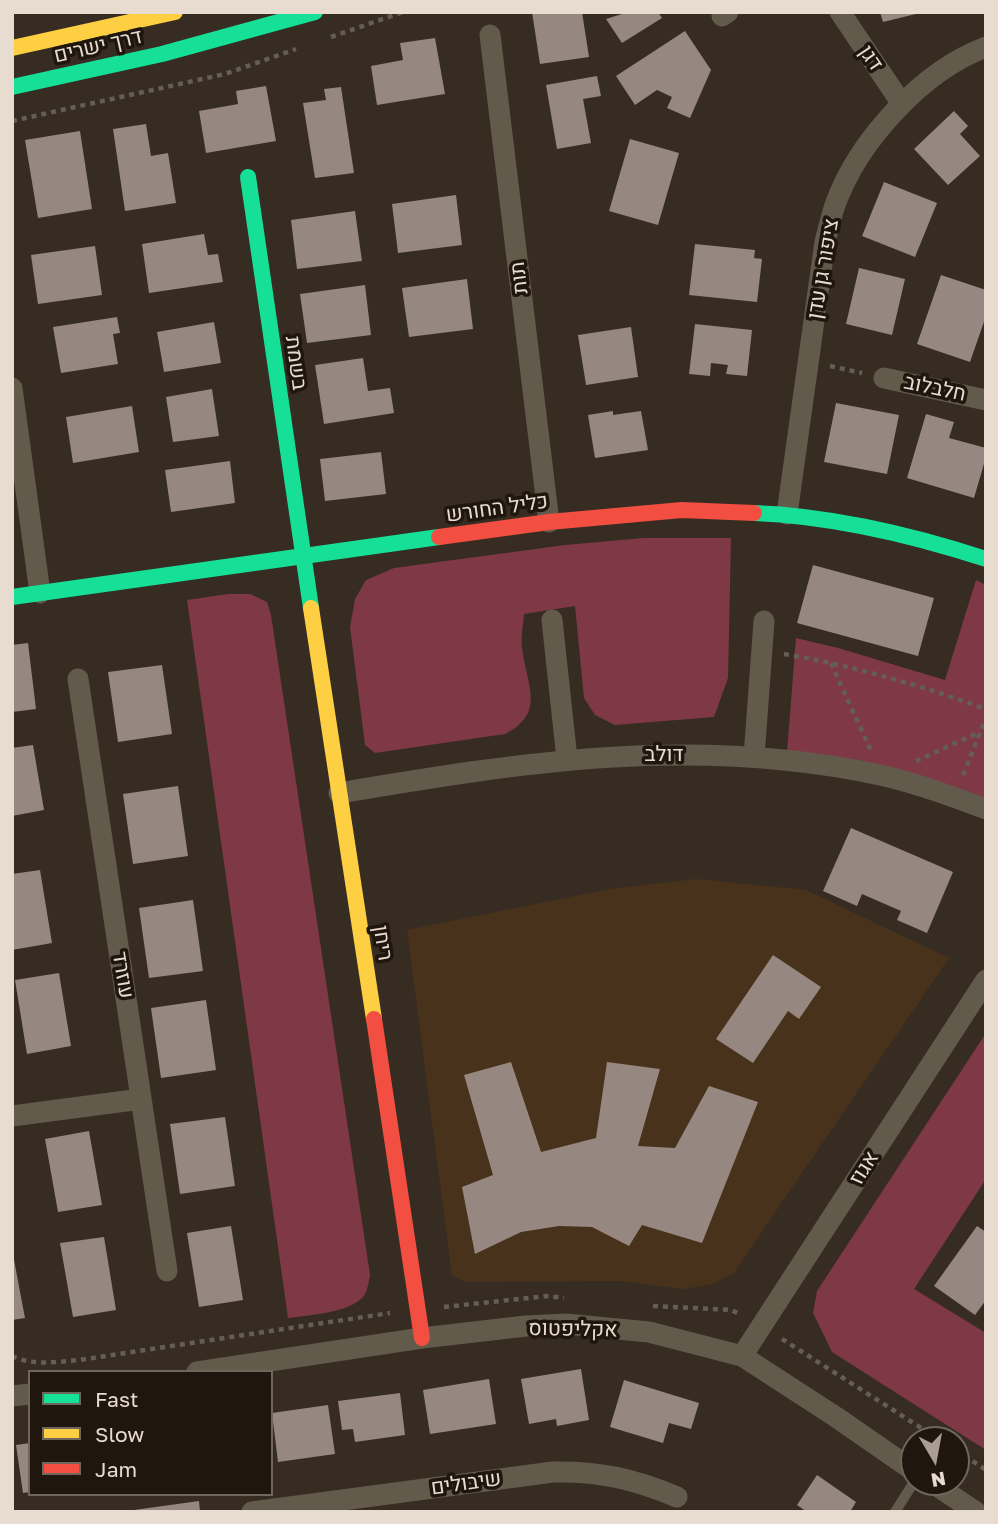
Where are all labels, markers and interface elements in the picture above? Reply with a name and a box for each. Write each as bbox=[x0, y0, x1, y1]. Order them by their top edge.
street label: דרך ישרים bbox=[51, 24, 145, 68]
street label: דגן bbox=[854, 41, 888, 75]
street label: ציפור גן עדן bbox=[802, 217, 844, 321]
street label: תות bbox=[505, 260, 533, 296]
street label: בשמת bbox=[280, 334, 312, 392]
street label: חלבלוב bbox=[902, 369, 968, 407]
street label: כליל החורש bbox=[444, 488, 550, 528]
street label: דולב bbox=[645, 741, 683, 767]
street label: ריחן bbox=[368, 924, 398, 962]
street label: עוזרד bbox=[107, 950, 139, 1000]
street label: אגוז bbox=[844, 1146, 884, 1190]
street label: אקליפטוס bbox=[528, 1316, 618, 1342]
legend bbox=[28, 1370, 273, 1496]
text: Fast bbox=[95, 1386, 138, 1412]
text: Slow bbox=[95, 1421, 144, 1447]
north arrow bbox=[900, 1426, 970, 1496]
text: Jam bbox=[95, 1456, 137, 1482]
street label: שיבולים bbox=[429, 1466, 503, 1500]
text: N bbox=[929, 1468, 948, 1493]

